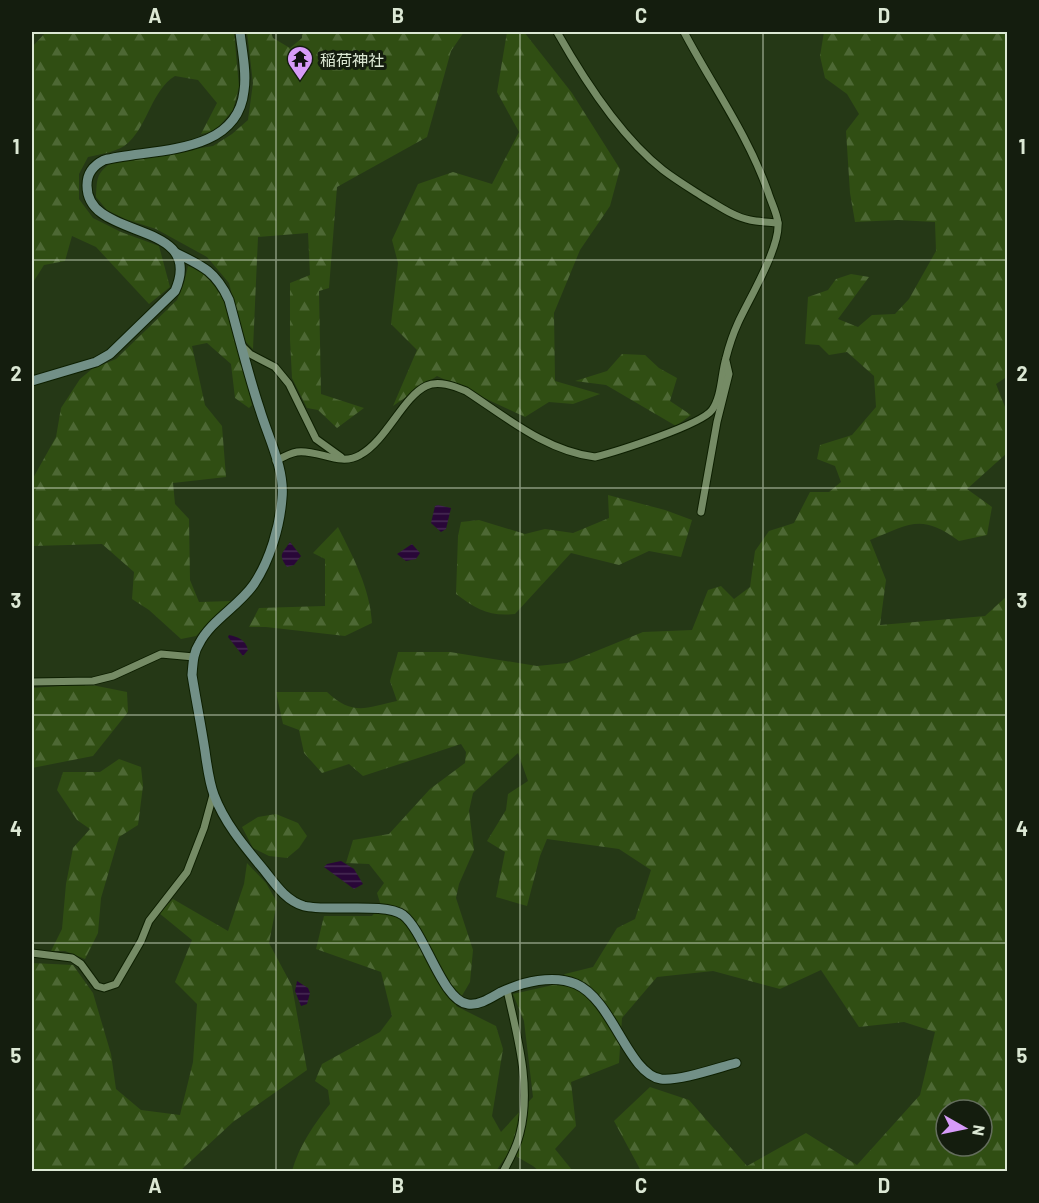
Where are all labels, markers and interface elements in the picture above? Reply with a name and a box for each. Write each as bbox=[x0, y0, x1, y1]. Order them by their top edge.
text: A bbox=[148, 3, 162, 27]
text: B bbox=[392, 3, 404, 27]
text: C bbox=[635, 3, 647, 27]
text: D bbox=[878, 3, 890, 27]
temple icon: 稲荷神社 bbox=[285, 44, 315, 82]
place label: 稲荷神社 bbox=[320, 50, 384, 69]
text: 1 bbox=[12, 134, 20, 158]
text: 1 bbox=[1018, 134, 1026, 158]
text: 2 bbox=[10, 361, 22, 385]
text: 2 bbox=[1016, 361, 1028, 385]
text: 3 bbox=[11, 588, 21, 612]
text: 3 bbox=[1017, 588, 1027, 612]
text: 4 bbox=[10, 816, 22, 840]
text: 4 bbox=[1016, 816, 1028, 840]
text: 5 bbox=[11, 1043, 22, 1067]
text: 5 bbox=[1017, 1043, 1028, 1067]
north arrow bbox=[934, 1098, 994, 1158]
text: N bbox=[969, 1124, 990, 1137]
text: A bbox=[148, 1173, 162, 1197]
text: B bbox=[392, 1173, 404, 1197]
text: C bbox=[635, 1173, 647, 1197]
text: D bbox=[878, 1173, 890, 1197]

